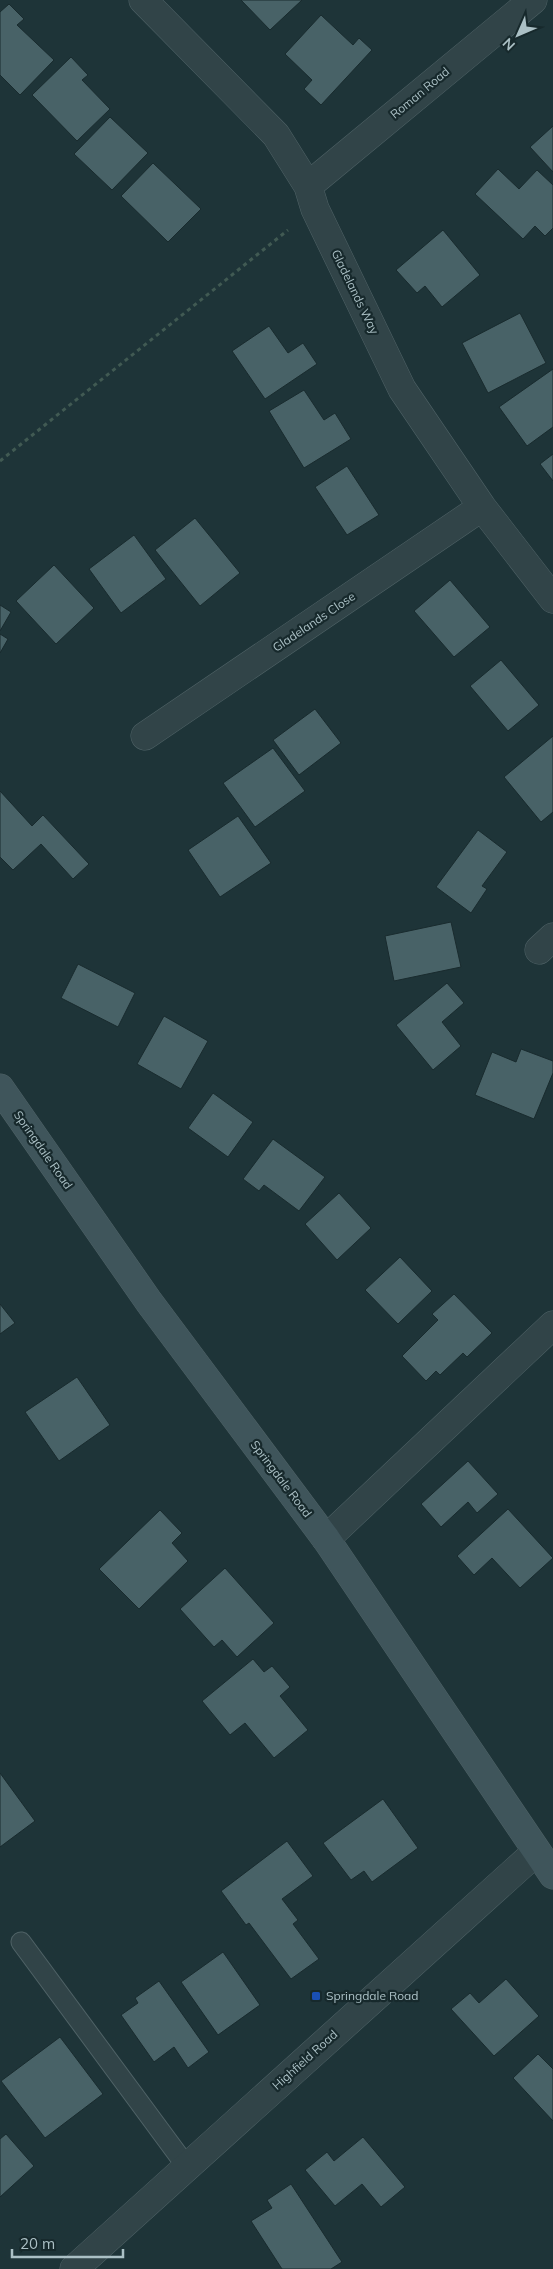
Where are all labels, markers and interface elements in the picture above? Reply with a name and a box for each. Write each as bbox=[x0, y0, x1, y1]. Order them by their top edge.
north arrow bbox=[493, 10, 543, 60]
text: N bbox=[499, 34, 519, 54]
street label: Roman Road bbox=[387, 64, 452, 122]
street label: Gladelands Way bbox=[329, 247, 383, 337]
street label: Gladelands Close bbox=[270, 588, 358, 655]
street label: Springdale Road bbox=[11, 1108, 76, 1192]
street label: Springdale Road bbox=[248, 1437, 315, 1520]
place label: Springdale Road bbox=[326, 1988, 419, 2003]
marker: Springdale Road bbox=[310, 1990, 322, 2002]
street label: Highfield Road bbox=[269, 2027, 340, 2093]
scale bar bbox=[12, 2226, 124, 2258]
text: 20 m bbox=[20, 2234, 55, 2253]

